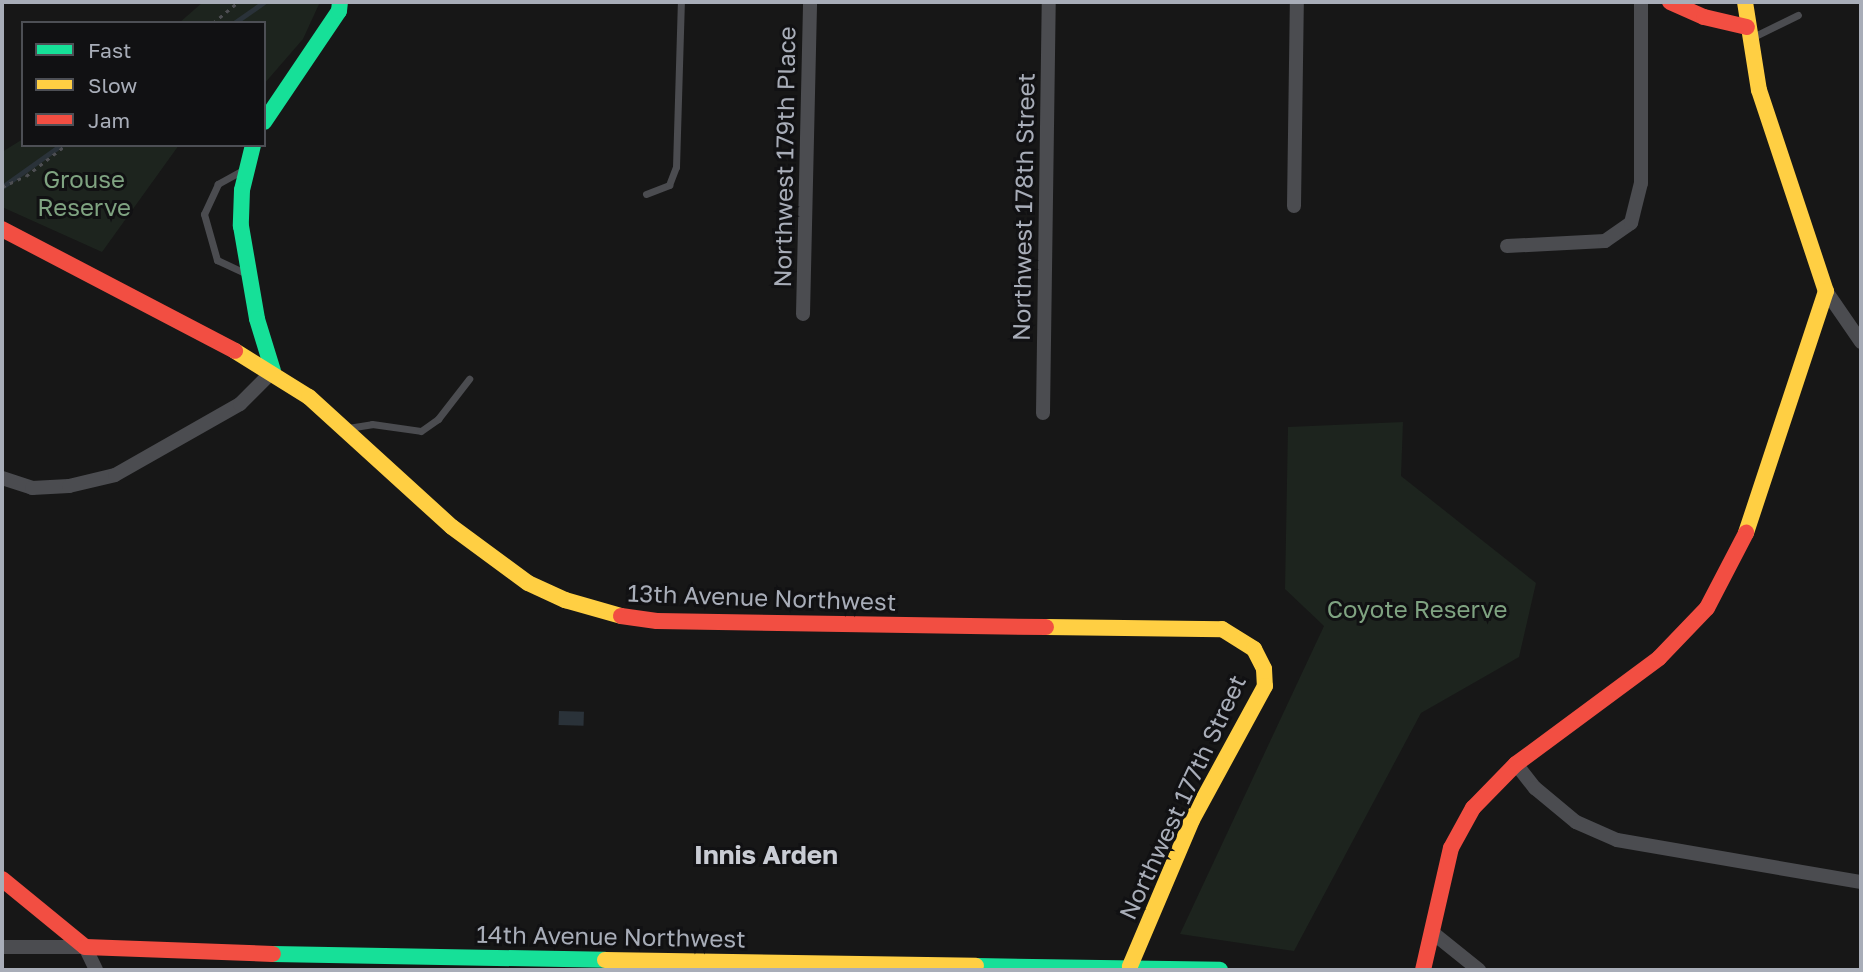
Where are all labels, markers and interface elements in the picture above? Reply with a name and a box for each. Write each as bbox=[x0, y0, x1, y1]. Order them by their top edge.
legend bbox=[21, 21, 266, 147]
street label: Northwest 179th Place bbox=[767, 26, 801, 288]
text: Fast bbox=[88, 37, 131, 63]
text: Slow bbox=[88, 72, 137, 98]
street label: Northwest 178th Street bbox=[1006, 73, 1040, 341]
text: Jam bbox=[88, 107, 130, 133]
park label: Grouse Reserve bbox=[37, 165, 131, 221]
street label: 13th Avenue Northwest bbox=[627, 578, 897, 616]
park label: Coyote Reserve bbox=[1327, 595, 1507, 623]
street label: Northwest 177th Street bbox=[1113, 670, 1251, 924]
district label: Innis Arden bbox=[694, 839, 838, 871]
street label: 14th Avenue Northwest bbox=[476, 919, 746, 953]

